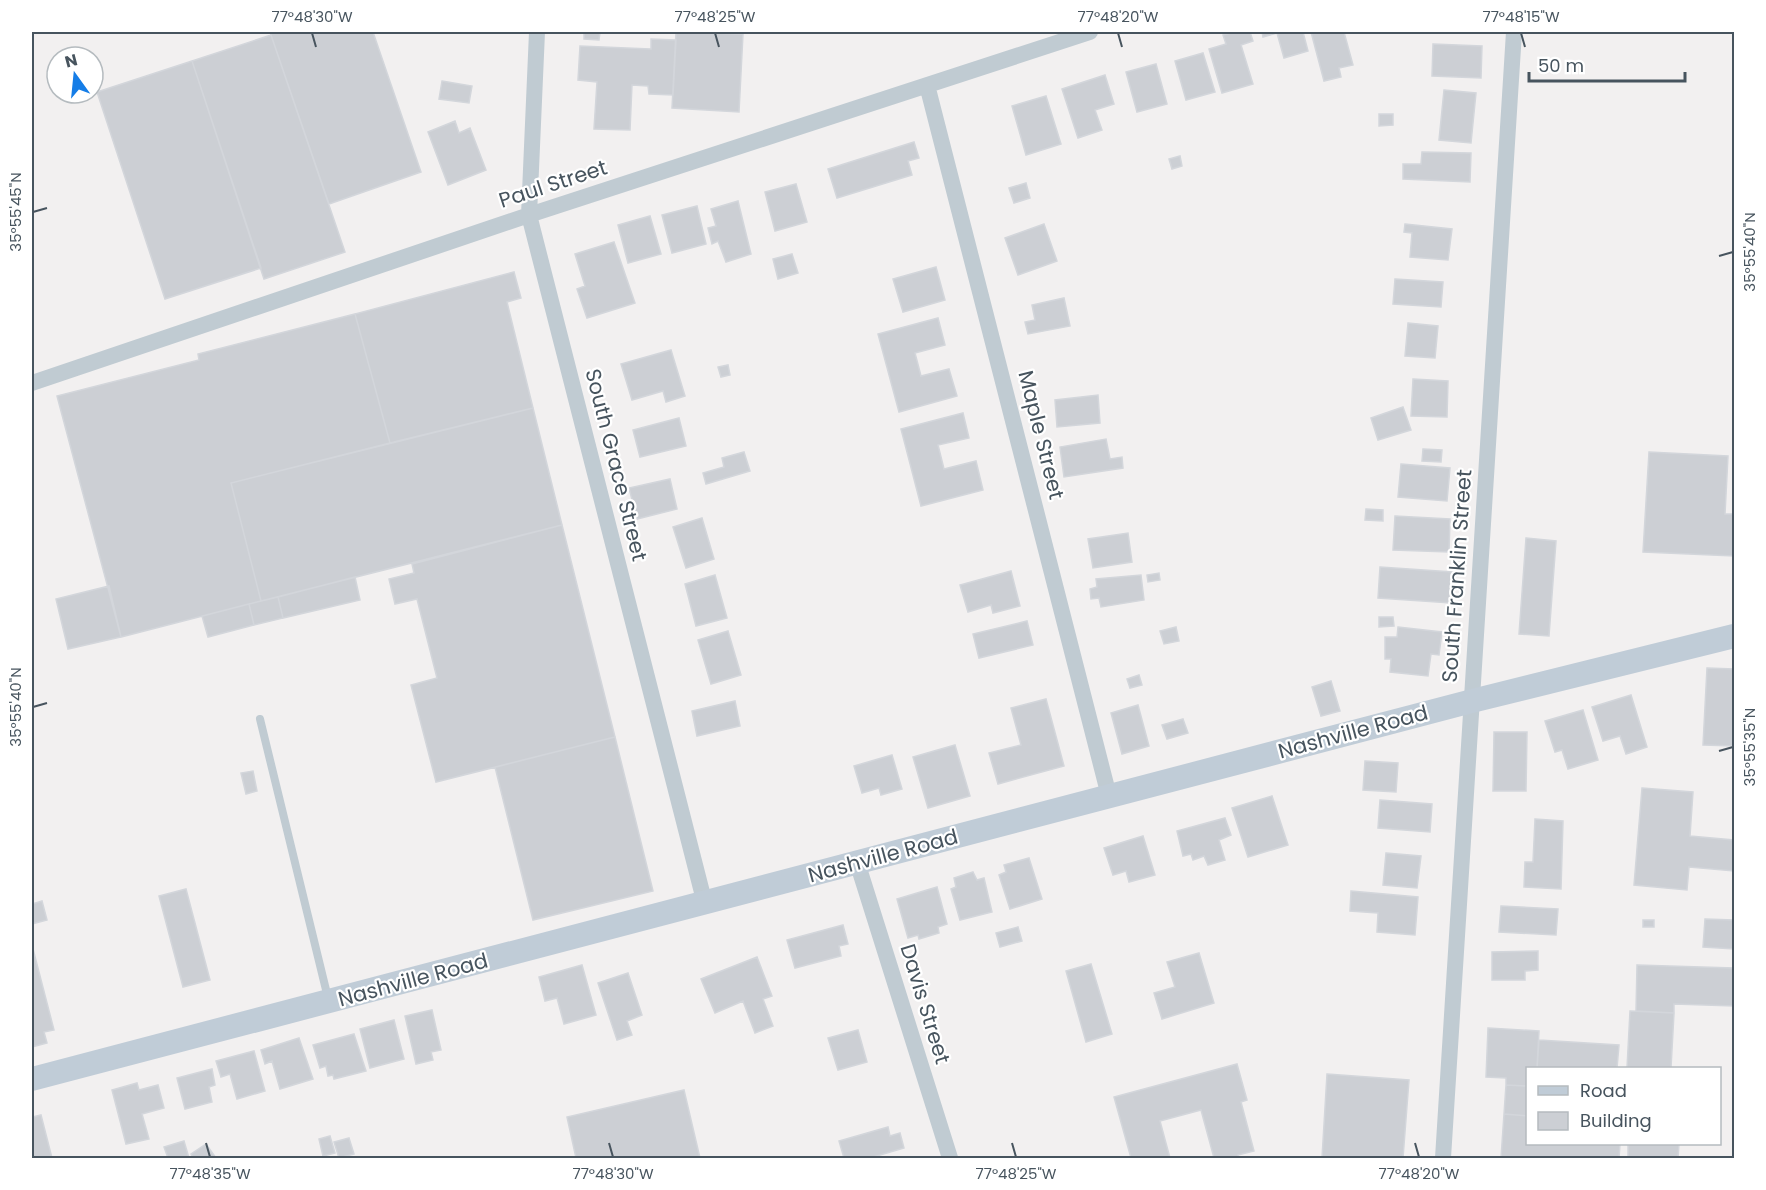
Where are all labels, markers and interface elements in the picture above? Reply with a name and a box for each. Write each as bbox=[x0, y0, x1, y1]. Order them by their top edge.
text: 77°48'30"W bbox=[271, 6, 353, 27]
text: 77°48'25"W bbox=[675, 6, 756, 27]
text: 77°48'20"W bbox=[1078, 6, 1159, 27]
text: 77°48'15"W bbox=[1482, 6, 1560, 27]
north arrow bbox=[45, 45, 105, 105]
scale bar bbox=[1529, 45, 1685, 83]
text: N bbox=[62, 48, 80, 74]
text: 50 m bbox=[1538, 53, 1584, 78]
street label: Paul Street bbox=[495, 152, 611, 215]
text: 35°55'45"N bbox=[5, 172, 26, 252]
text: 35°55'40"N bbox=[1739, 212, 1760, 292]
street label: South Grace Street bbox=[579, 366, 654, 564]
street label: Maple Street bbox=[1011, 367, 1071, 502]
street label: South Franklin Street bbox=[1435, 468, 1478, 684]
text: 35°55'40"N bbox=[5, 667, 26, 747]
street label: Nashville Road bbox=[1275, 698, 1431, 765]
text: 35°55'35"N bbox=[1739, 708, 1760, 786]
street label: Nashville Road bbox=[805, 822, 961, 889]
street label: Davis Street bbox=[893, 940, 957, 1067]
street label: Nashville Road bbox=[335, 946, 491, 1013]
legend bbox=[1526, 1067, 1721, 1145]
text: Road bbox=[1580, 1078, 1627, 1103]
text: Building bbox=[1580, 1108, 1652, 1133]
text: 77°48'35"W bbox=[169, 1163, 251, 1184]
text: 77°48'30"W bbox=[572, 1163, 654, 1184]
text: 77°48'25"W bbox=[976, 1163, 1057, 1184]
text: 77°48'20"W bbox=[1379, 1163, 1460, 1184]

